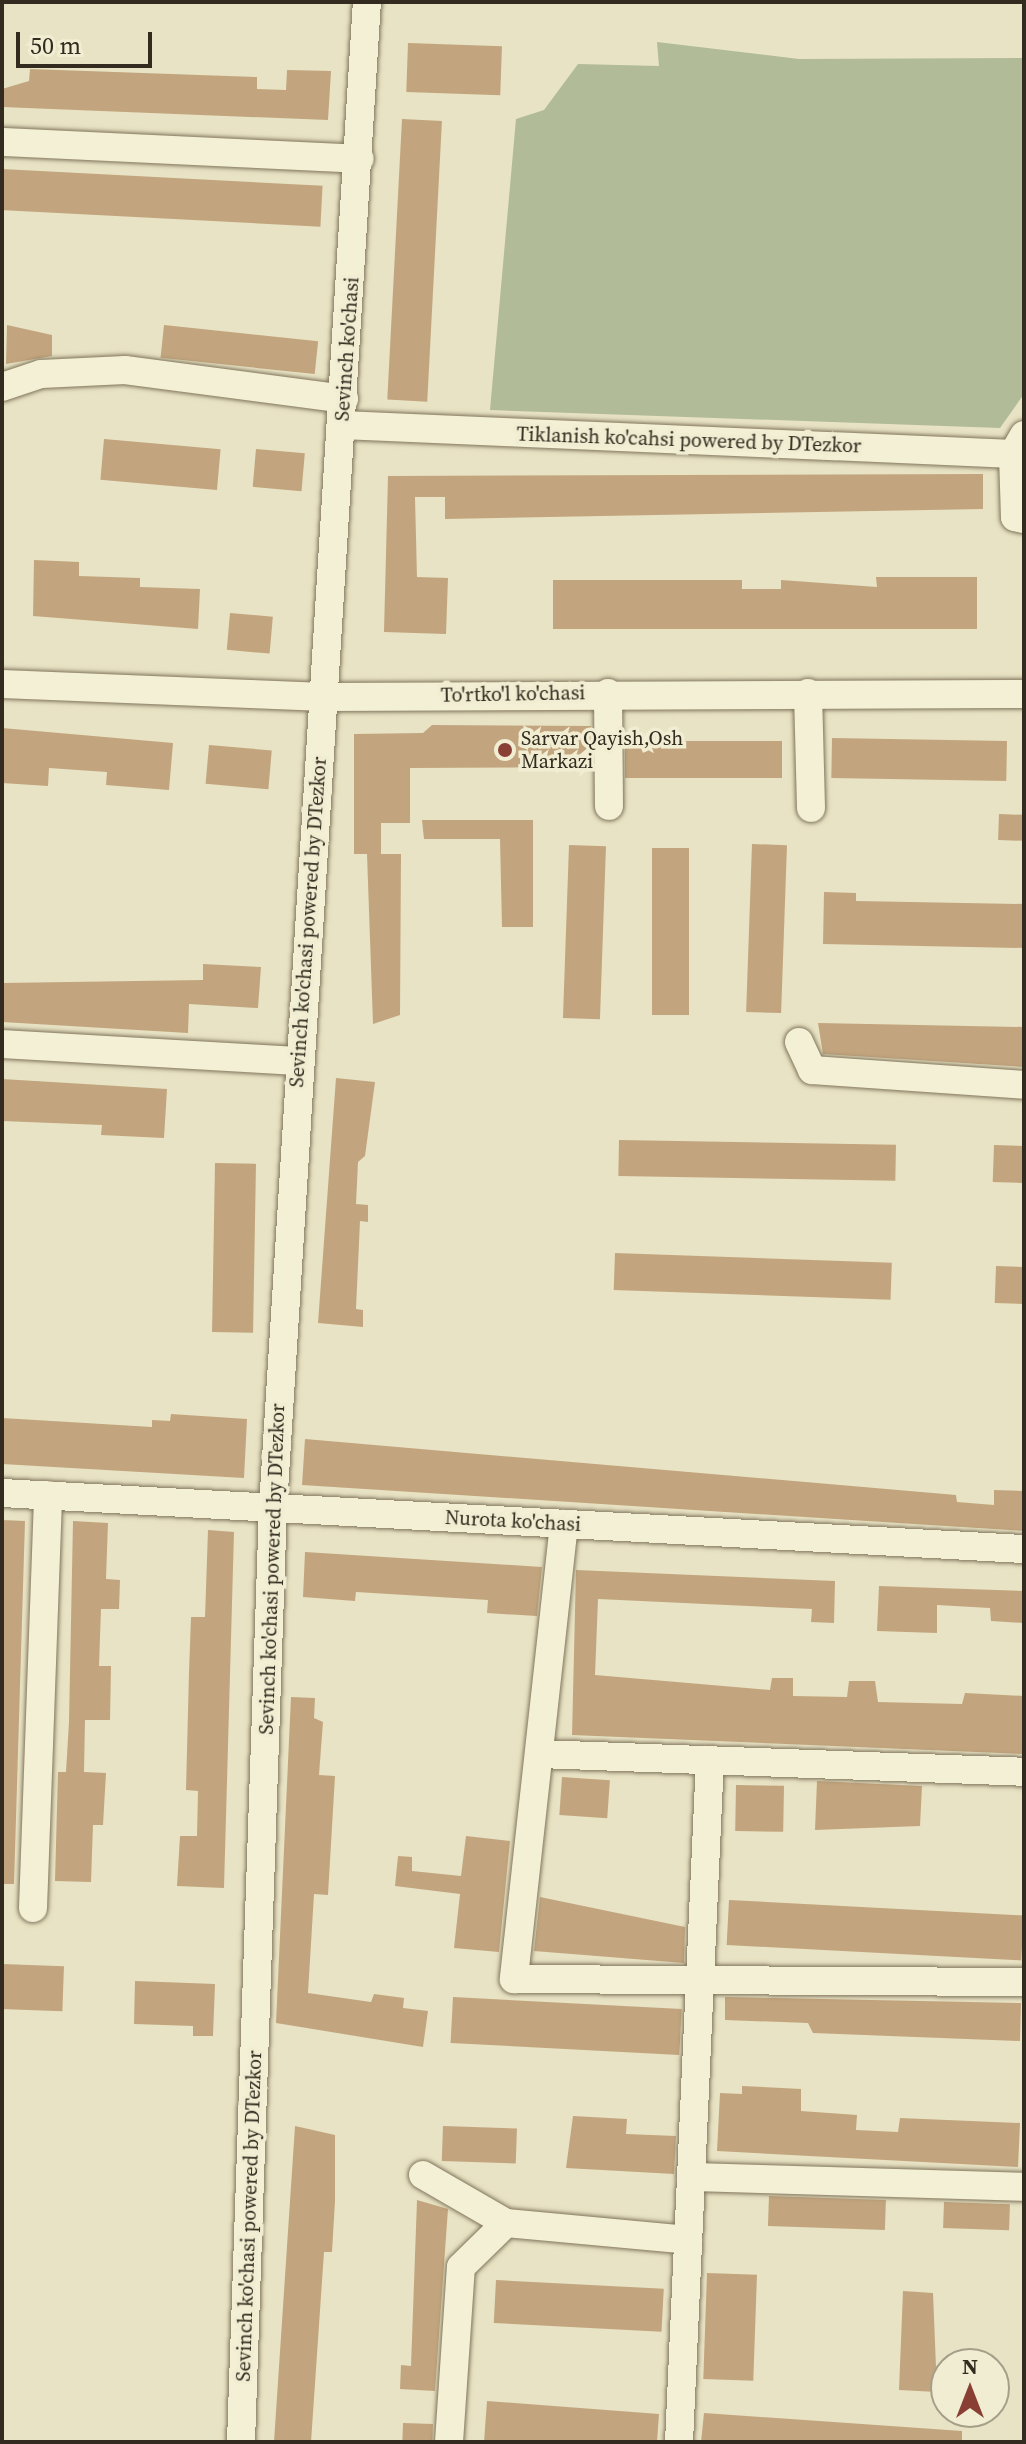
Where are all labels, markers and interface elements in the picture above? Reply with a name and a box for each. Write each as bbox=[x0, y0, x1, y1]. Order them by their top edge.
scale bar bbox=[20, 16, 156, 66]
text: 50 m bbox=[30, 29, 81, 62]
street label: Sevinch ko'chasi bbox=[330, 276, 364, 422]
street label: Tiklanish ko'cahsi powered by DTezkor bbox=[516, 422, 862, 458]
street label: To'rtko'l ko'chasi bbox=[441, 681, 585, 707]
place label: Sarvar Qayish,Osh Markazi bbox=[521, 726, 683, 773]
marker: Sarvar Qayish,Osh Markazi bbox=[496, 741, 514, 759]
street label: Sevinch ko'chasi powered by DTezkor bbox=[284, 756, 332, 1088]
street label: Sevinch ko'chasi powered by DTezkor bbox=[254, 1403, 290, 1735]
street label: Nurota ko'chasi bbox=[444, 1505, 582, 1537]
street label: Sevinch ko'chasi powered by DTezkor bbox=[231, 2050, 267, 2382]
north arrow bbox=[930, 2348, 1010, 2428]
text: N bbox=[962, 2351, 978, 2381]

